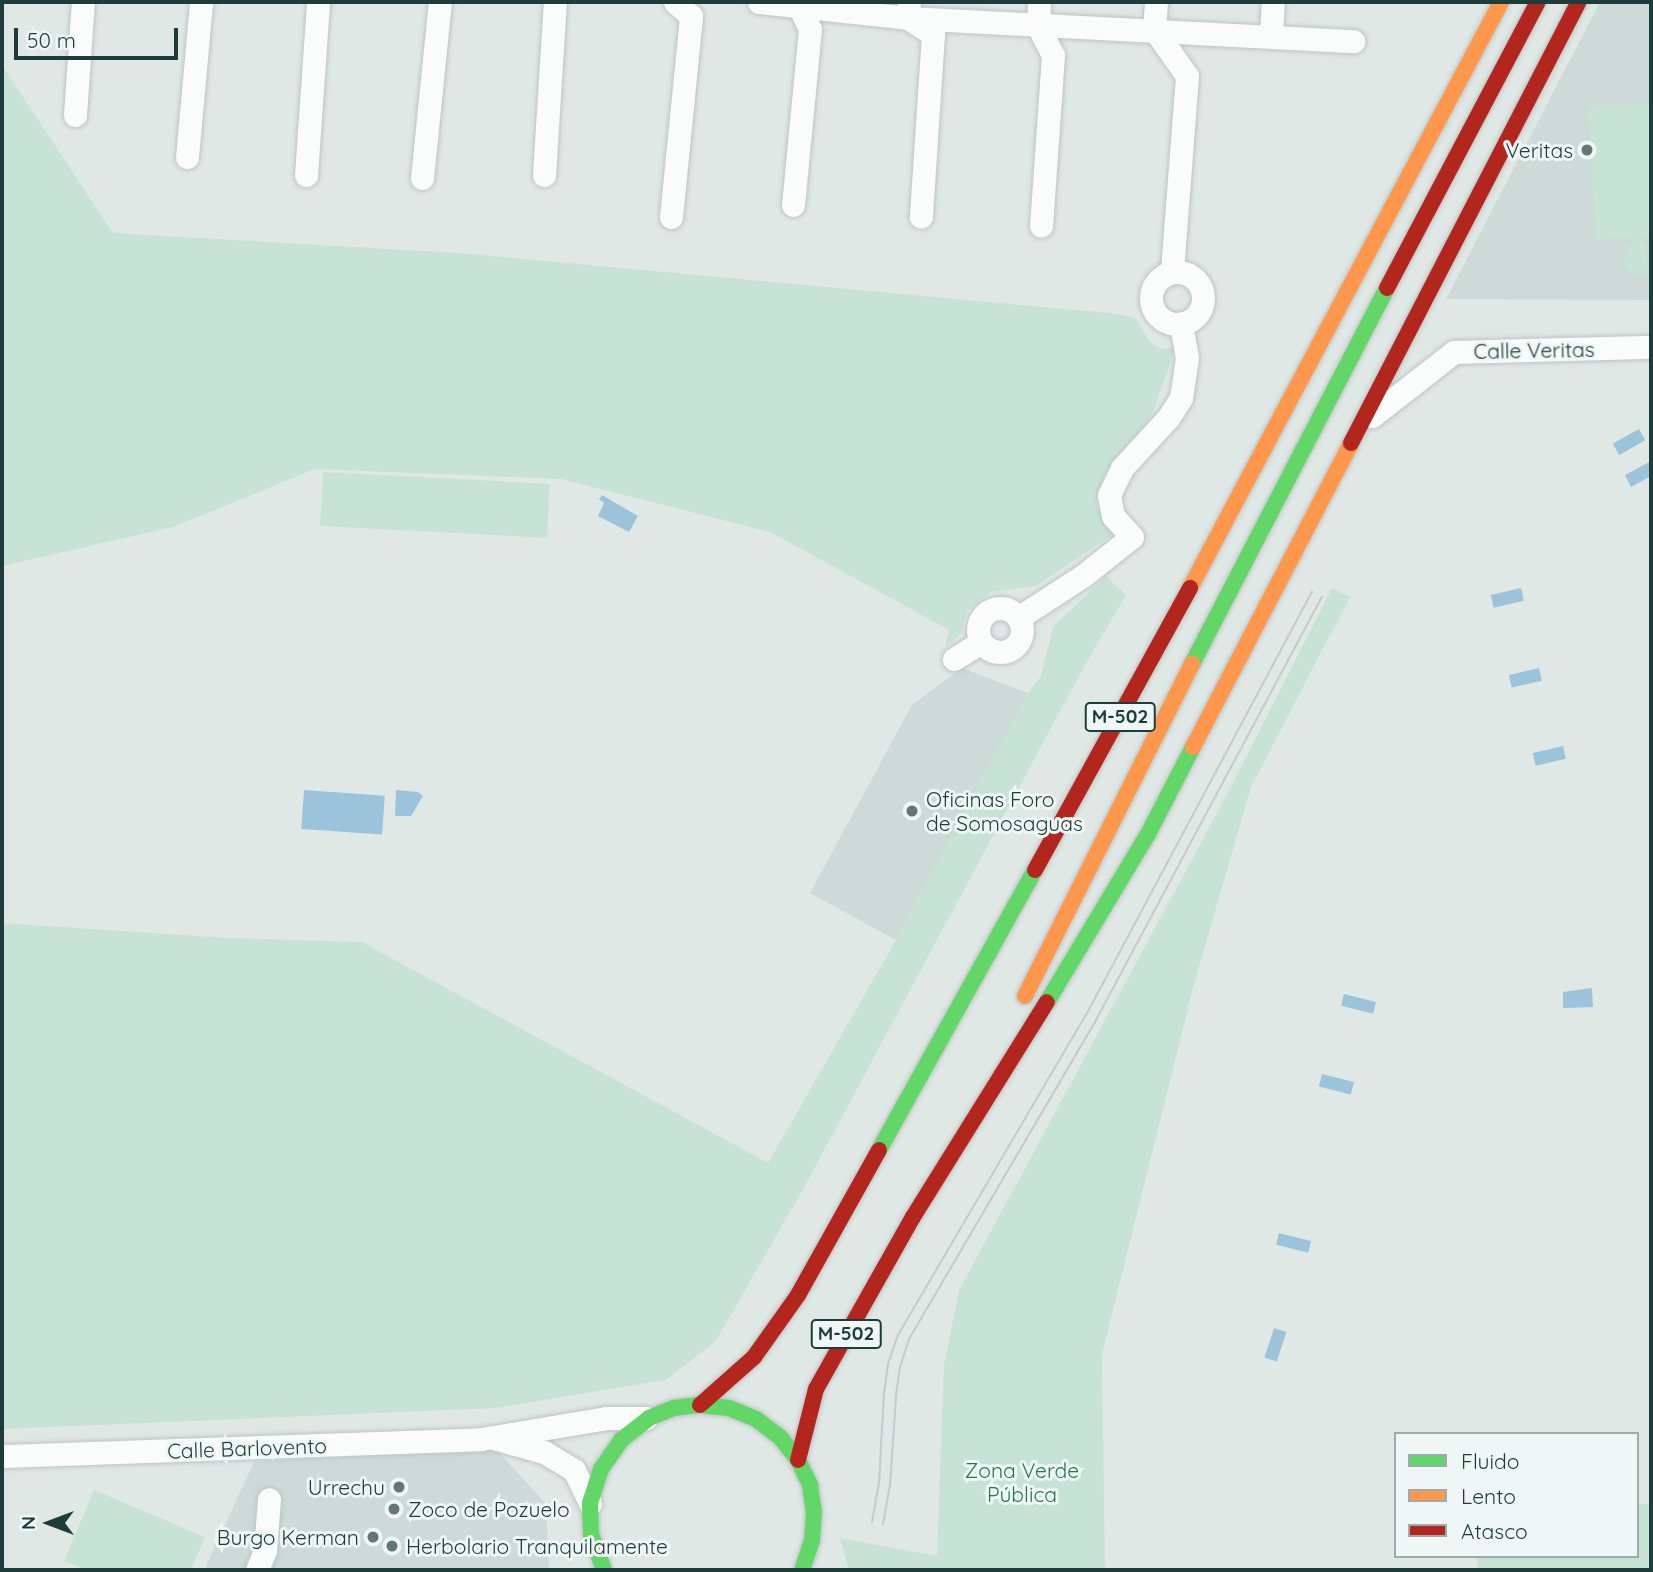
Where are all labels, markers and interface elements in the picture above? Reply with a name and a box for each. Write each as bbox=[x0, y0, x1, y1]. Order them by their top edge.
scale bar bbox=[18, 14, 182, 58]
text: 50 m bbox=[27, 27, 76, 53]
place label: Veritas bbox=[1505, 137, 1573, 163]
marker: Veritas bbox=[1579, 142, 1595, 158]
street label: Calle Veritas bbox=[1473, 336, 1595, 364]
road number: M-502 bbox=[1083, 702, 1157, 732]
place label: Oficinas Foro de Somosaguas bbox=[926, 786, 1083, 836]
marker: Oficinas Foro de Somosaguas bbox=[904, 803, 920, 819]
road number: M-502 bbox=[809, 1318, 883, 1350]
legend bbox=[1394, 1432, 1639, 1558]
street label: Calle Barlovento bbox=[167, 1433, 327, 1463]
text: Fluido bbox=[1461, 1448, 1519, 1474]
park label: Zona Verde Pública bbox=[965, 1457, 1079, 1507]
place label: Urrechu bbox=[308, 1474, 385, 1500]
marker: Urrechu bbox=[391, 1479, 407, 1495]
text: Lento bbox=[1461, 1483, 1516, 1509]
north arrow bbox=[14, 1488, 84, 1558]
place label: Zoco de Pozuelo bbox=[408, 1496, 570, 1522]
marker: Zoco de Pozuelo bbox=[386, 1501, 402, 1517]
text: N bbox=[16, 1516, 40, 1530]
text: Atasco bbox=[1461, 1518, 1528, 1544]
place label: Burgo Kerman bbox=[217, 1524, 359, 1550]
marker: Burgo Kerman bbox=[365, 1529, 381, 1545]
place label: Herbolario Tranquilamente bbox=[406, 1533, 668, 1559]
marker: Herbolario Tranquilamente bbox=[384, 1538, 400, 1554]

